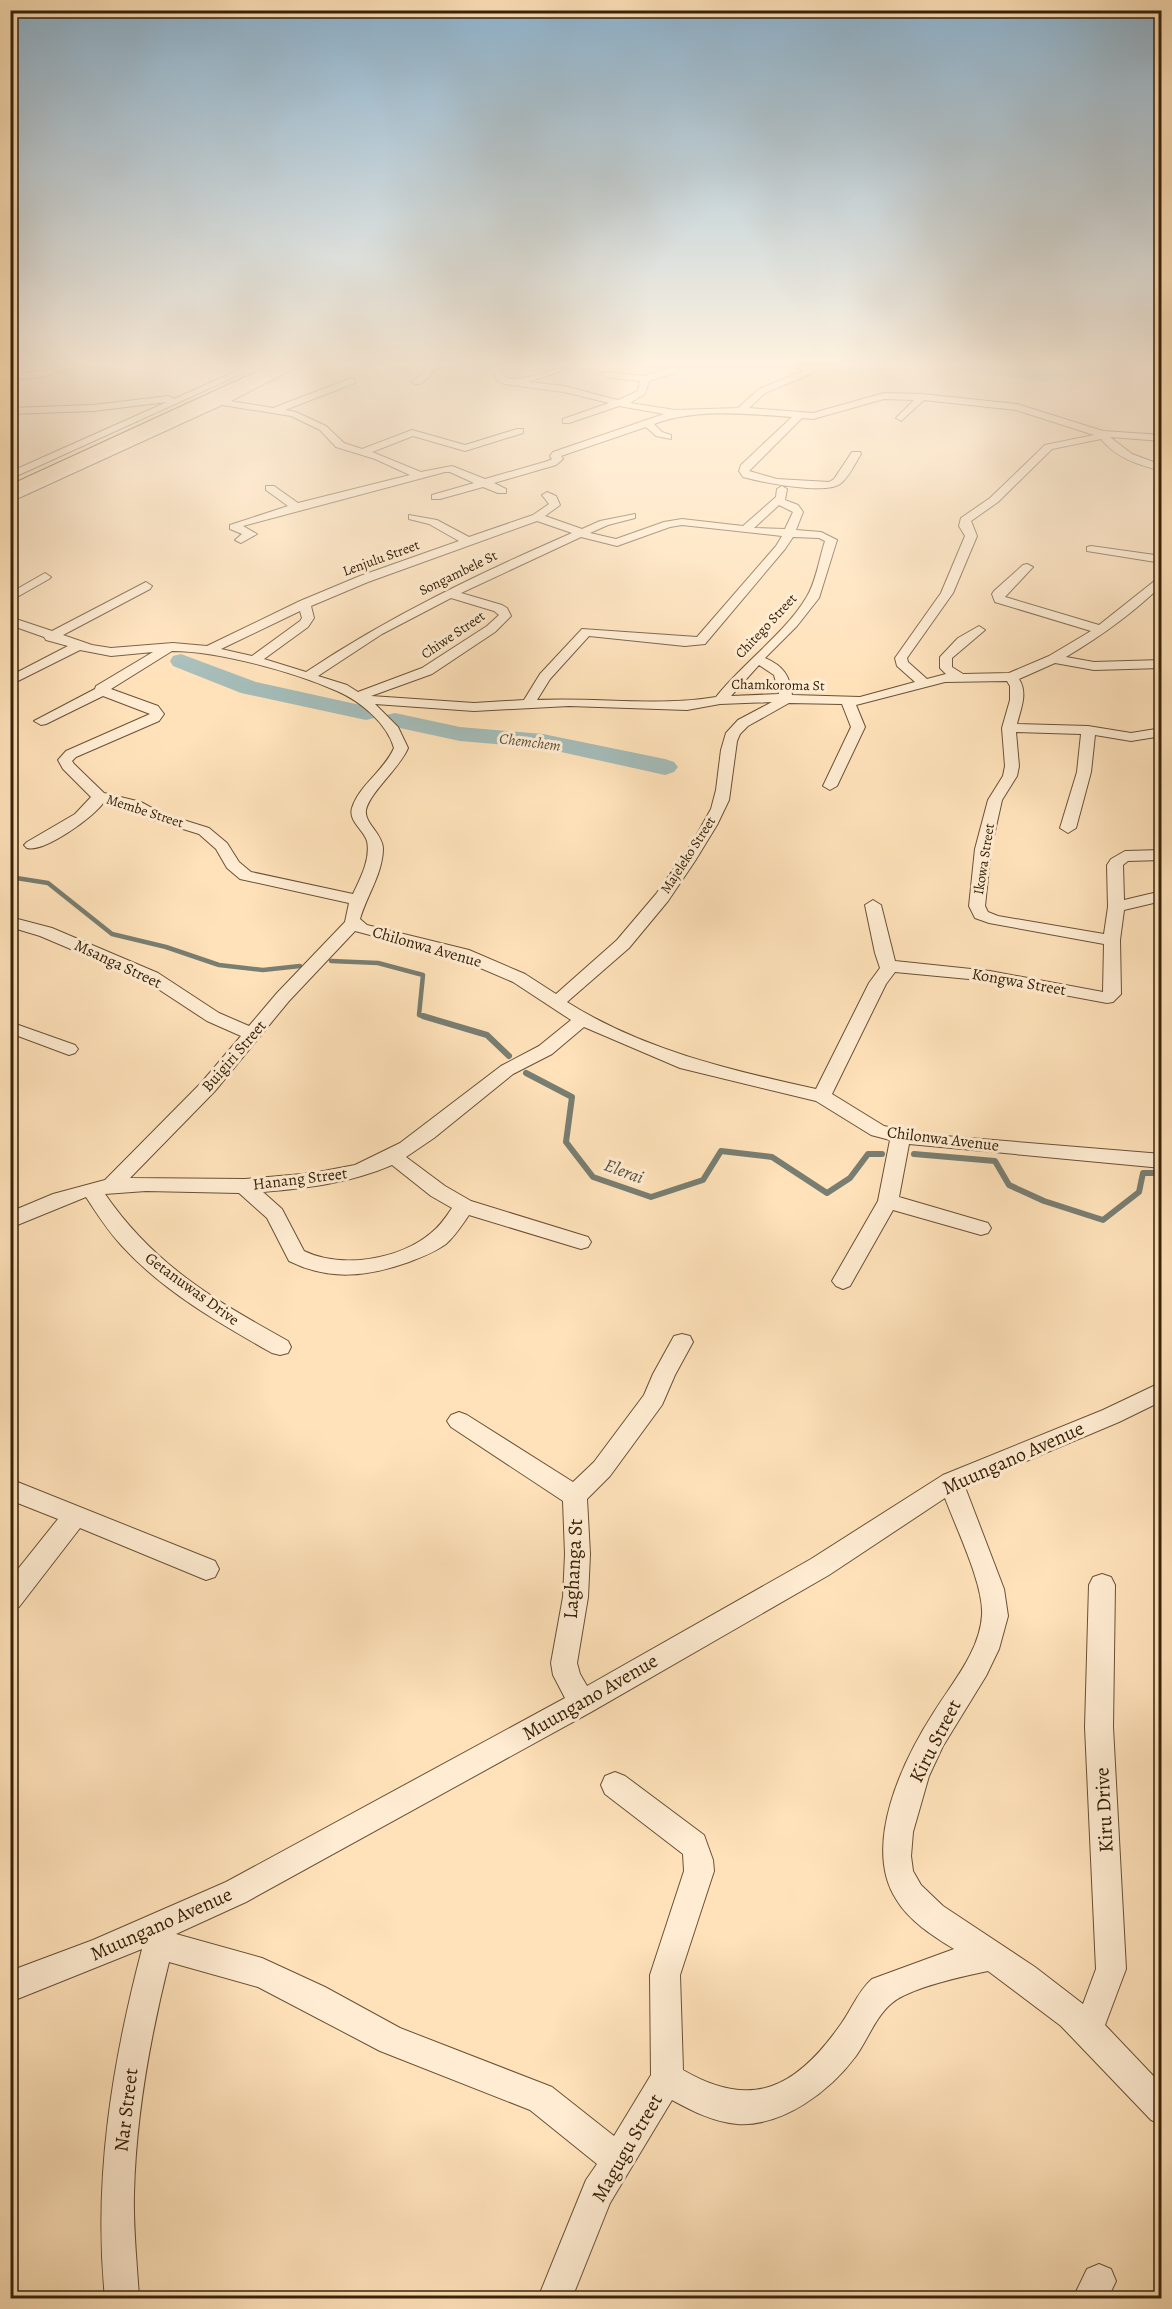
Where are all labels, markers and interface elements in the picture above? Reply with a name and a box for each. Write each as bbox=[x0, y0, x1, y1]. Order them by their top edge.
street label: Lenjulu Street bbox=[340, 535, 422, 581]
street label: Songambele St bbox=[416, 546, 501, 600]
street label: Chitego Street bbox=[731, 589, 801, 663]
street label: Chiwe Street bbox=[417, 606, 489, 663]
street label: Chamkoroma St bbox=[731, 675, 825, 695]
water label: Chemchem bbox=[498, 728, 562, 756]
street label: Membe Street bbox=[104, 790, 186, 833]
street label: Majeleko Street bbox=[656, 812, 720, 897]
street label: Ikowa Street bbox=[969, 822, 999, 896]
street label: Chilonwa Avenue bbox=[370, 921, 484, 973]
street label: Msanga Street bbox=[71, 934, 165, 994]
street label: Kongwa Street bbox=[970, 963, 1068, 1001]
street label: Buigiri Street bbox=[197, 1015, 271, 1097]
street label: Chilonwa Avenue bbox=[886, 1121, 1000, 1157]
water label: Elerai bbox=[601, 1153, 647, 1190]
street label: Hanang Street bbox=[252, 1162, 348, 1196]
street label: Getanuwas Drive bbox=[140, 1247, 244, 1331]
street label: Muungano Avenue bbox=[938, 1415, 1088, 1501]
street label: Laghanga St bbox=[557, 1518, 589, 1620]
street label: Muungano Avenue bbox=[517, 1647, 663, 1747]
street label: Kiru Street bbox=[903, 1695, 968, 1787]
street label: Kiru Drive bbox=[1088, 1767, 1120, 1853]
street label: Muungano Avenue bbox=[86, 1881, 236, 1967]
street label: Nar Street bbox=[107, 2066, 145, 2153]
street label: Magugu Street bbox=[585, 2089, 669, 2207]

